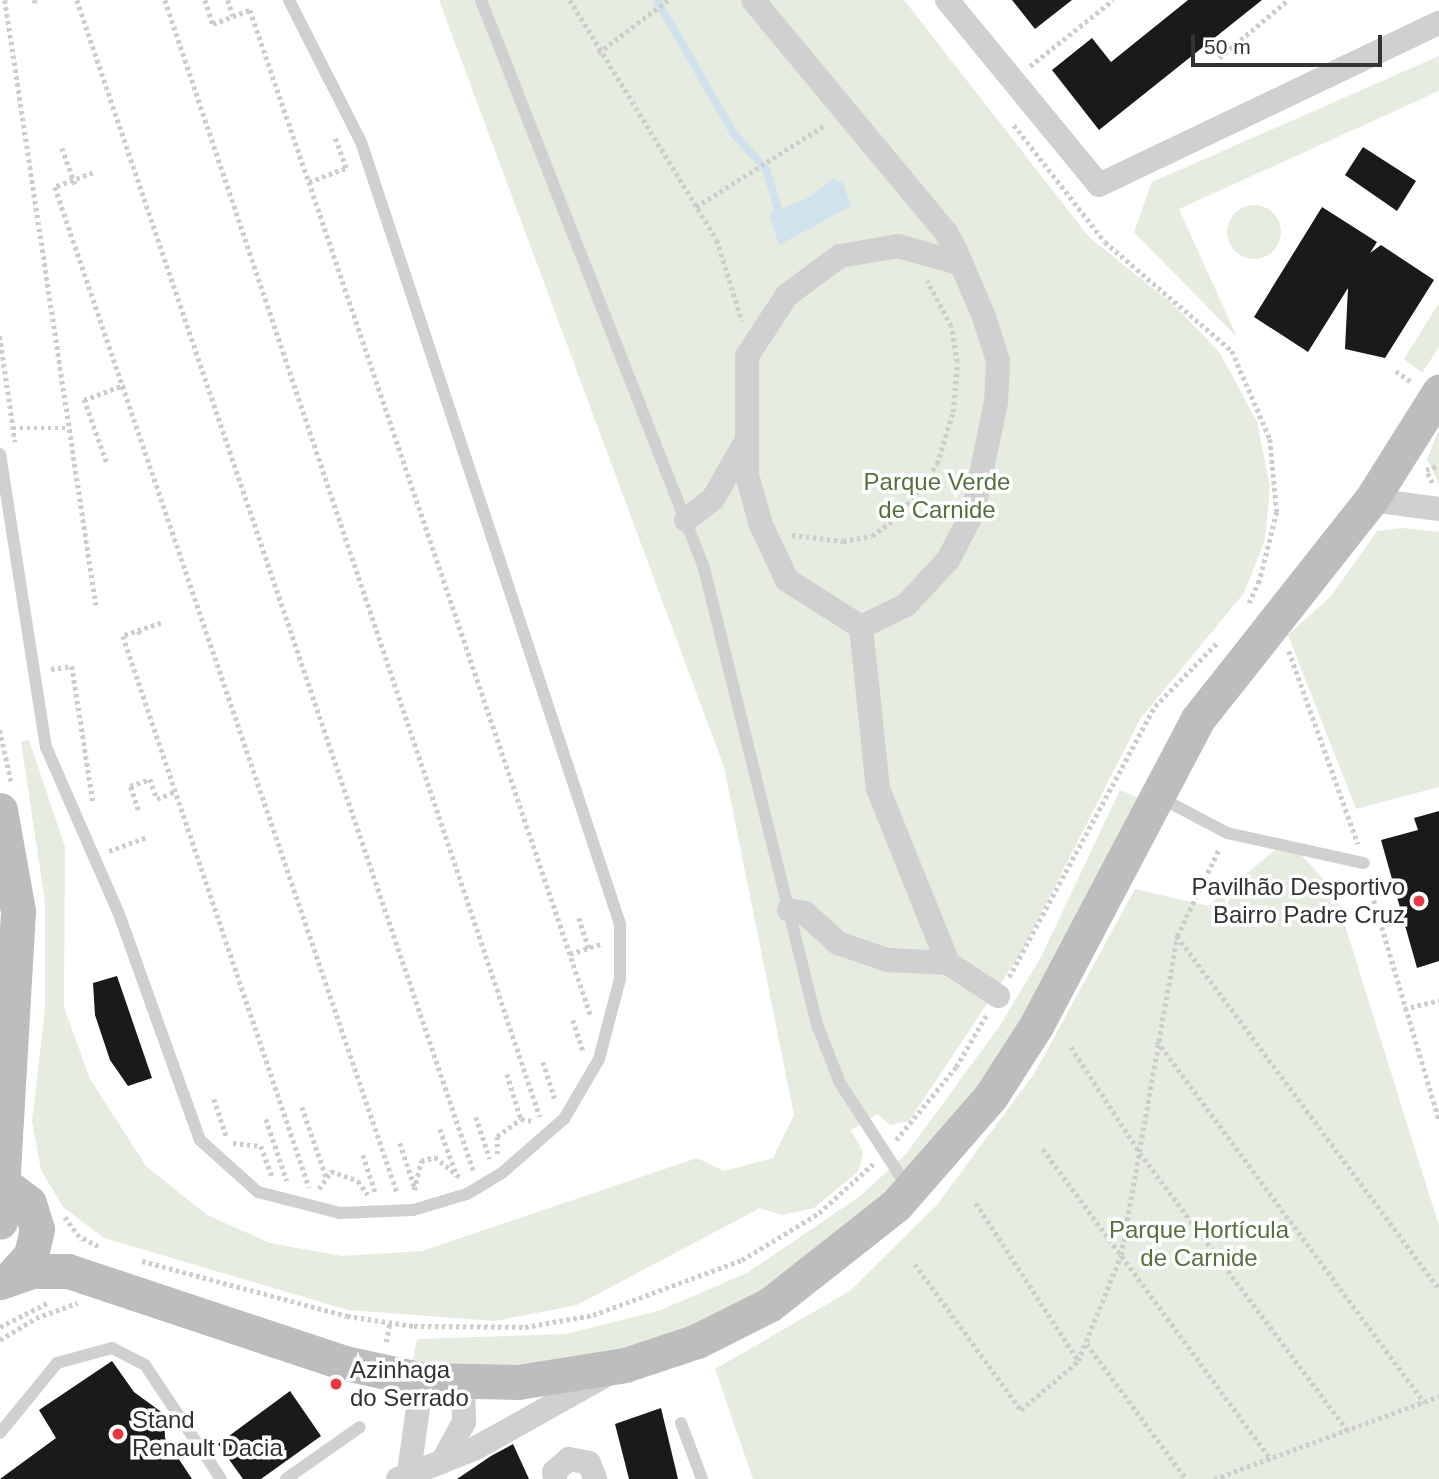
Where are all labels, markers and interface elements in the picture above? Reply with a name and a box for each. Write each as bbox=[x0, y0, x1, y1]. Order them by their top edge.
scale bar bbox=[1194, 21, 1385, 65]
text: 50 m bbox=[1204, 35, 1251, 58]
park label: Parque Verde de Carnide bbox=[864, 468, 1010, 524]
place label: Pavilhão Desportivo Bairro Padre Cruz bbox=[1192, 873, 1405, 929]
marker: Pavilhão Desportivo Bairro Padre Cruz bbox=[1411, 893, 1427, 909]
park label: Parque Hortícula de Carnide bbox=[1109, 1216, 1289, 1272]
place label: Azinhaga do Serrado bbox=[350, 1356, 469, 1412]
marker: Azinhaga do Serrado bbox=[328, 1376, 344, 1392]
place label: Stand Renault Dacia bbox=[132, 1406, 283, 1462]
marker: Stand Renault Dacia bbox=[110, 1426, 126, 1442]

